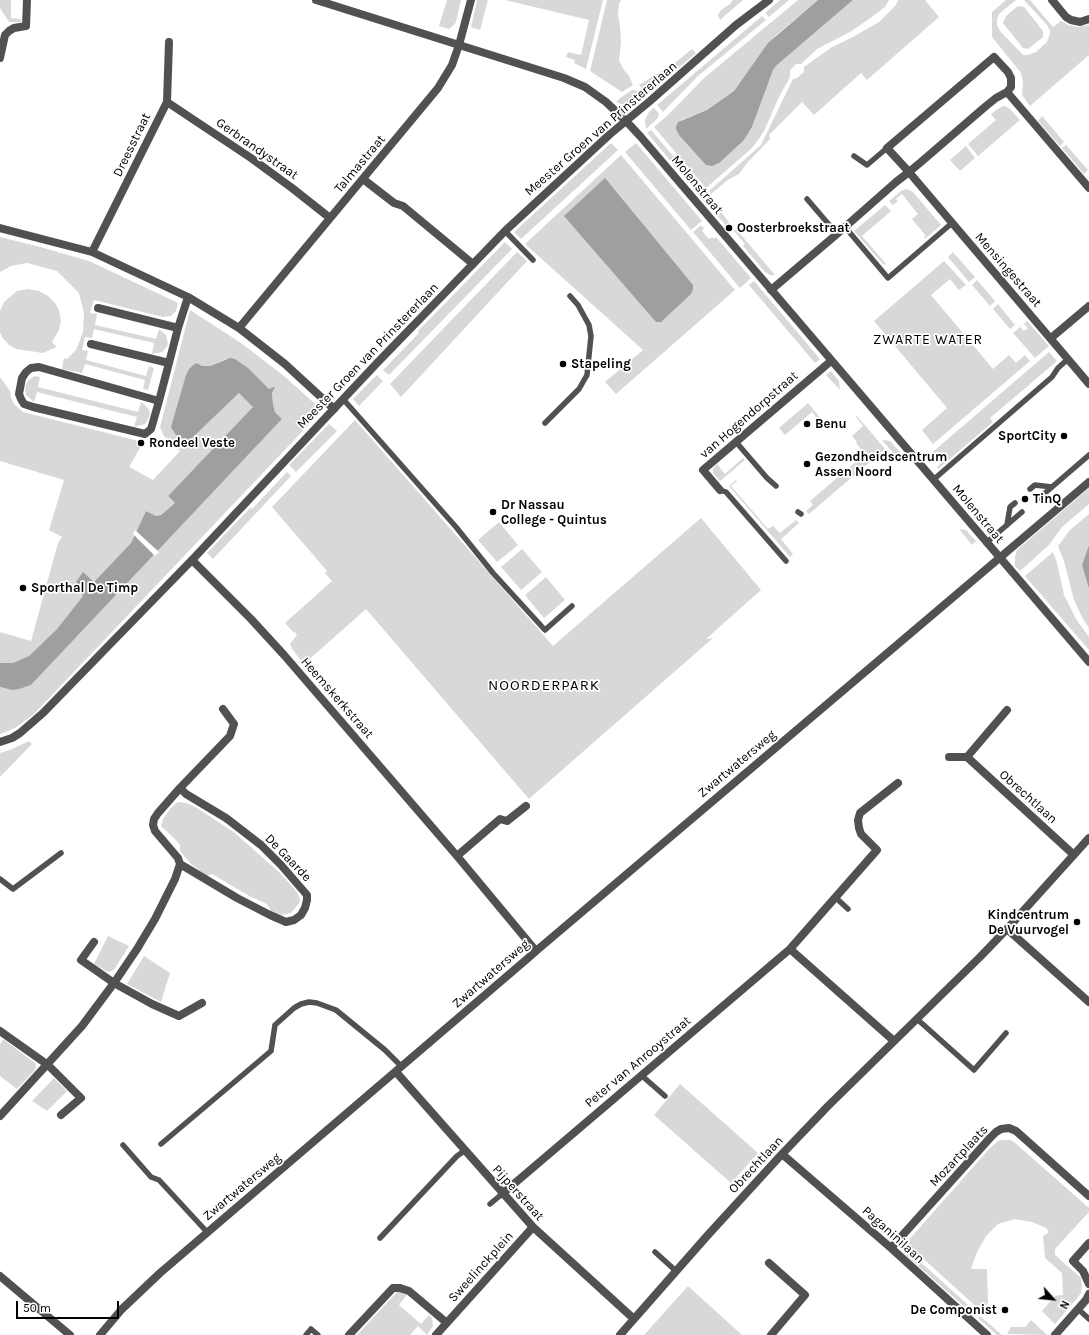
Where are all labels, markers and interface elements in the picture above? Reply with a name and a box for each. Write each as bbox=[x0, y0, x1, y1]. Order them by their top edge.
street label: Meester Groen van Prinstererlaan bbox=[522, 59, 680, 199]
street label: Dreesstraat bbox=[110, 111, 154, 179]
street label: Gerbrandystraat bbox=[213, 115, 301, 183]
street label: Talmastraat bbox=[331, 132, 389, 196]
street label: Molenstraat bbox=[668, 152, 726, 218]
place label: Oosterbroekstraat bbox=[737, 220, 850, 236]
marker: Oosterbroekstraat bbox=[724, 223, 734, 233]
street label: Mensingestraat bbox=[971, 230, 1045, 310]
street label: Meester Groen van Prinstererlaan bbox=[294, 280, 442, 432]
district label: ZWARTE WATER bbox=[873, 332, 983, 348]
place label: Stapeling bbox=[571, 356, 631, 372]
marker: Stapeling bbox=[558, 359, 568, 369]
street label: van Hogendorpstraat bbox=[697, 368, 801, 462]
place label: Benu bbox=[815, 416, 847, 432]
marker: Benu bbox=[802, 419, 812, 429]
place label: SportCity bbox=[998, 428, 1056, 444]
marker: SportCity bbox=[1059, 431, 1069, 441]
place label: Rondeel Veste bbox=[149, 435, 235, 451]
marker: Rondeel Veste bbox=[136, 438, 146, 448]
place label: Gezondheidscentrum Assen Noord bbox=[815, 449, 947, 480]
marker: Gezondheidscentrum Assen Noord bbox=[802, 459, 812, 469]
street label: Molenstraat bbox=[949, 481, 1007, 547]
place label: TinQ bbox=[1033, 491, 1061, 507]
marker: TinQ bbox=[1020, 494, 1030, 504]
place label: Dr Nassau College - Quintus bbox=[501, 497, 607, 528]
marker: Dr Nassau College - Quintus bbox=[488, 507, 498, 517]
place label: Sporthal De Timp bbox=[31, 580, 138, 596]
marker: Sporthal De Timp bbox=[18, 583, 28, 593]
street label: Heemskerkstraat bbox=[297, 654, 377, 742]
district label: NOORDERPARK bbox=[488, 677, 600, 695]
street label: Zwartwatersweg bbox=[695, 727, 779, 801]
street label: Obrechtlaan bbox=[996, 767, 1060, 827]
street label: De Gaarde bbox=[262, 831, 314, 885]
place label: Kindcentrum De Vuurvogel bbox=[988, 907, 1069, 938]
marker: Kindcentrum De Vuurvogel bbox=[1072, 917, 1082, 927]
street label: Zwartwatersweg bbox=[449, 936, 533, 1012]
street label: Peter van Anrooystraat bbox=[582, 1013, 694, 1111]
street label: Mozartplaats bbox=[927, 1122, 991, 1190]
street label: Obrechtlaan bbox=[726, 1133, 786, 1197]
street label: Zwartwatersweg bbox=[200, 1150, 284, 1224]
street label: Pijperstraat bbox=[489, 1162, 547, 1224]
street label: Paganinilaan bbox=[859, 1203, 927, 1267]
street label: Sweelinckplein bbox=[445, 1228, 517, 1306]
north arrow bbox=[1033, 1279, 1073, 1319]
scale bar bbox=[18, 1293, 121, 1319]
text: N bbox=[1057, 1298, 1072, 1311]
text: 50 m bbox=[23, 1301, 51, 1315]
place label: De Componist bbox=[910, 1302, 997, 1318]
marker: De Componist bbox=[1000, 1305, 1010, 1315]

